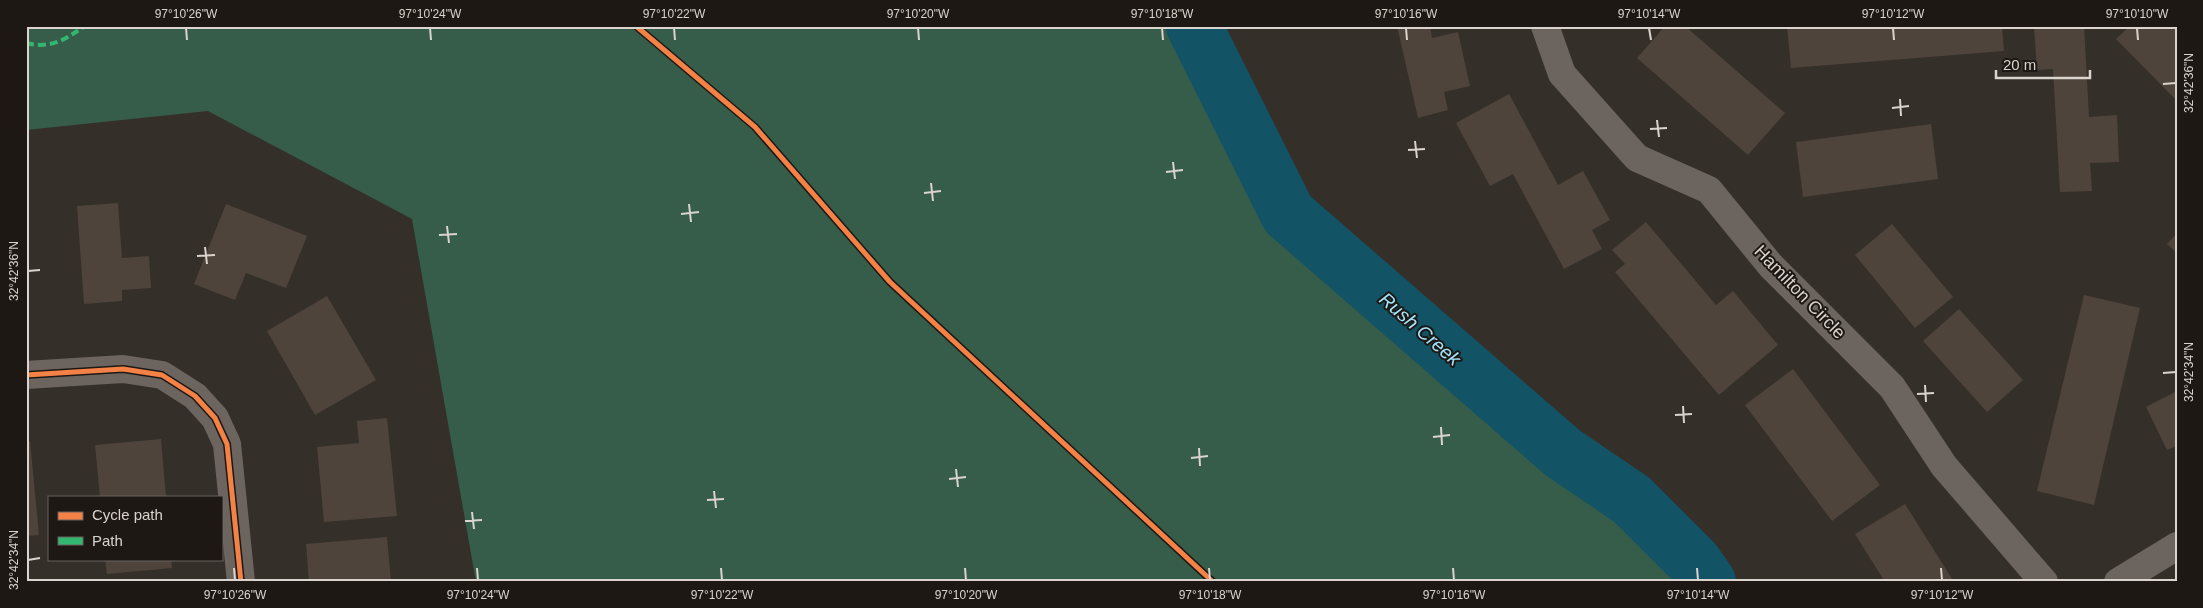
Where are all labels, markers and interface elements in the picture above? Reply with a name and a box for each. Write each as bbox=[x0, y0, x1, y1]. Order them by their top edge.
text: 97°10'26"W bbox=[155, 7, 218, 21]
text: 97°10'24"W bbox=[399, 7, 462, 21]
text: 97°10'22"W bbox=[643, 7, 706, 21]
text: 97°10'20"W bbox=[887, 7, 950, 21]
text: 97°10'18"W bbox=[1131, 7, 1194, 21]
text: 97°10'16"W bbox=[1375, 7, 1438, 21]
text: 97°10'14"W bbox=[1618, 7, 1681, 21]
text: 97°10'12"W bbox=[1862, 7, 1925, 21]
text: 97°10'10"W bbox=[2106, 7, 2169, 21]
scale bar bbox=[1996, 48, 2089, 80]
text: 32°42'36"N bbox=[2182, 53, 2196, 113]
text: 20 m bbox=[2003, 56, 2036, 73]
text: 32°42'36"N bbox=[7, 241, 21, 301]
street label: Hamilton Circle bbox=[1750, 241, 1850, 343]
water label: Rush Creek bbox=[1375, 288, 1466, 371]
text: 32°42'34"N bbox=[2182, 342, 2196, 402]
legend bbox=[48, 496, 222, 560]
text: Cycle path bbox=[92, 506, 163, 523]
text: 32°42'34"N bbox=[7, 530, 21, 590]
text: Path bbox=[92, 532, 123, 549]
text: 97°10'26"W bbox=[204, 588, 267, 602]
text: 97°10'24"W bbox=[447, 588, 510, 602]
text: 97°10'22"W bbox=[691, 588, 754, 602]
text: 97°10'20"W bbox=[935, 588, 998, 602]
text: 97°10'18"W bbox=[1179, 588, 1242, 602]
text: 97°10'16"W bbox=[1423, 588, 1486, 602]
text: 97°10'14"W bbox=[1667, 588, 1730, 602]
text: 97°10'12"W bbox=[1911, 588, 1974, 602]

